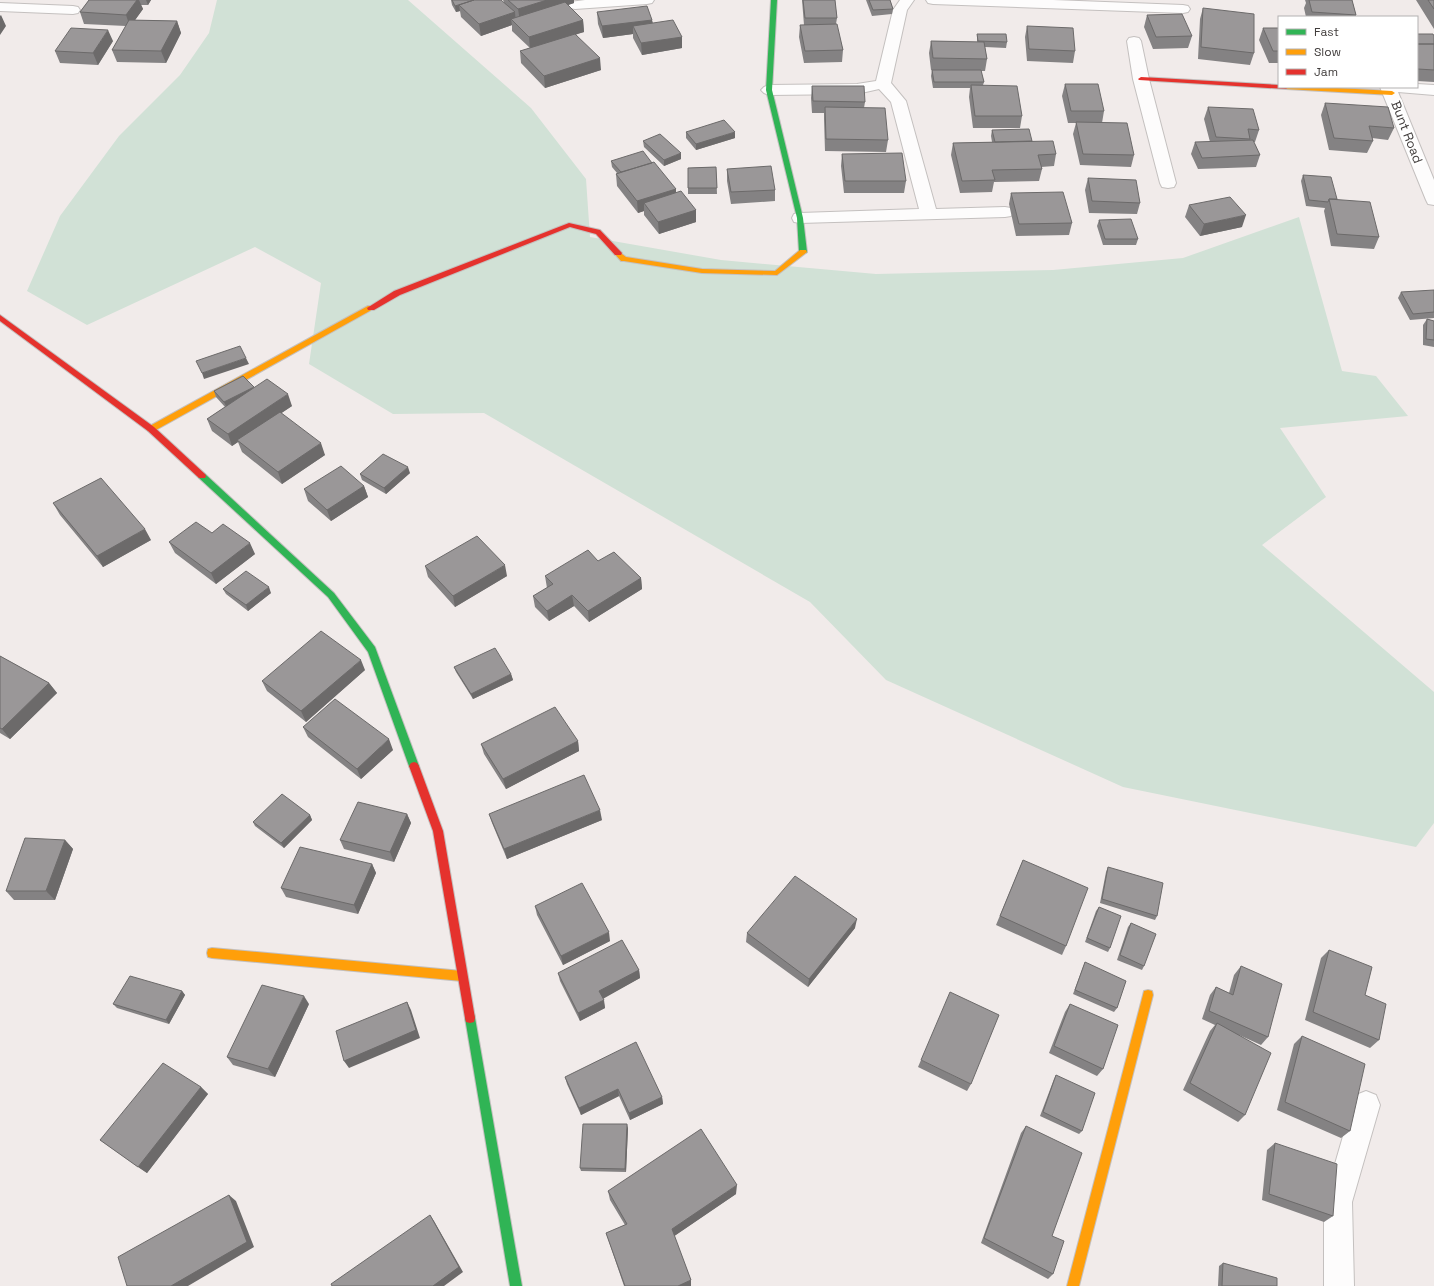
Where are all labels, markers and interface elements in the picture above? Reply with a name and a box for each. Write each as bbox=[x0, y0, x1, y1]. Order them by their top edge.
legend bbox=[1278, 16, 1418, 88]
text: Fast bbox=[1314, 24, 1339, 40]
text: Slow bbox=[1314, 44, 1341, 60]
text: Jam bbox=[1314, 64, 1338, 80]
street label: Bunt Road bbox=[1387, 98, 1427, 166]

